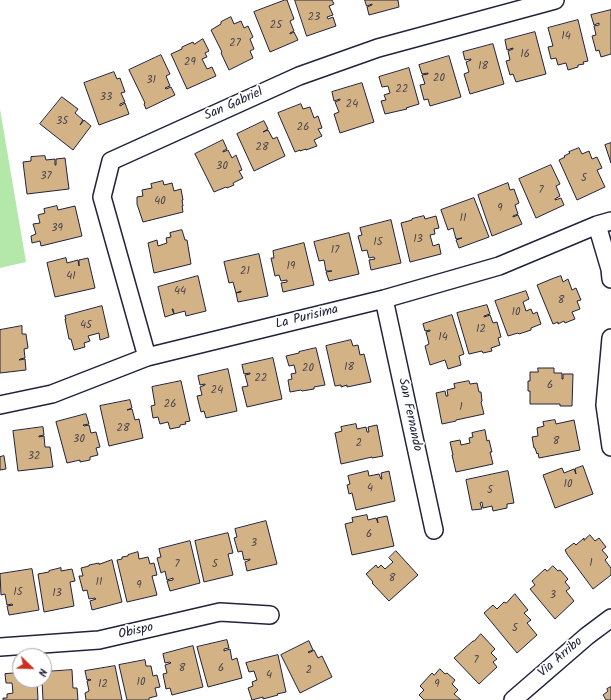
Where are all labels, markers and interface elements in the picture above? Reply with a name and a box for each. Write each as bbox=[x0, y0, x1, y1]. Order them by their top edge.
house number: 23 bbox=[308, 11, 320, 25]
house number: 25 bbox=[270, 19, 282, 33]
house number: 14 bbox=[561, 30, 571, 44]
house number: 27 bbox=[229, 37, 241, 51]
house number: 16 bbox=[520, 48, 530, 62]
house number: 29 bbox=[184, 56, 196, 70]
house number: 18 bbox=[478, 60, 488, 74]
house number: 20 bbox=[433, 72, 445, 86]
house number: 31 bbox=[146, 74, 156, 88]
house number: 22 bbox=[396, 83, 408, 97]
street label: San Gabriel bbox=[202, 85, 266, 125]
house number: 33 bbox=[100, 91, 112, 105]
house number: 24 bbox=[346, 98, 358, 112]
house number: 35 bbox=[56, 115, 68, 129]
house number: 26 bbox=[297, 121, 309, 135]
house number: 28 bbox=[255, 141, 269, 155]
house number: 30 bbox=[216, 160, 228, 174]
house number: 37 bbox=[40, 170, 52, 184]
house number: 5 bbox=[581, 172, 587, 186]
house number: 7 bbox=[538, 184, 544, 198]
house number: 40 bbox=[154, 195, 166, 209]
house number: 9 bbox=[497, 202, 503, 216]
house number: 11 bbox=[460, 212, 466, 226]
house number: 39 bbox=[51, 222, 63, 236]
house number: 13 bbox=[413, 233, 423, 247]
house number: 15 bbox=[373, 236, 383, 250]
house number: 17 bbox=[331, 244, 339, 258]
house number: 19 bbox=[287, 260, 295, 274]
house number: 21 bbox=[240, 265, 250, 279]
house number: 41 bbox=[66, 270, 76, 284]
house number: 44 bbox=[174, 285, 186, 299]
house number: 8 bbox=[558, 294, 564, 308]
street label: La Purisima bbox=[274, 303, 340, 333]
house number: 10 bbox=[512, 306, 520, 320]
house number: 45 bbox=[80, 319, 92, 333]
house number: 12 bbox=[476, 323, 486, 337]
house number: 14 bbox=[438, 331, 448, 345]
house number: 18 bbox=[344, 361, 354, 375]
house number: 20 bbox=[302, 362, 314, 376]
house number: 22 bbox=[255, 372, 267, 386]
street label: San Fernando bbox=[394, 377, 424, 453]
house number: 6 bbox=[547, 379, 553, 393]
house number: 24 bbox=[211, 384, 223, 398]
house number: 26 bbox=[164, 398, 176, 412]
house number: 1 bbox=[459, 401, 463, 415]
house number: 28 bbox=[116, 422, 130, 436]
house number: 30 bbox=[73, 433, 85, 447]
house number: 8 bbox=[553, 435, 559, 449]
house number: 2 bbox=[356, 437, 362, 451]
house number: 32 bbox=[28, 450, 40, 464]
house number: 10 bbox=[564, 478, 572, 492]
house number: 4 bbox=[367, 482, 373, 496]
house number: 5 bbox=[487, 484, 493, 498]
house number: 6 bbox=[366, 528, 372, 542]
house number: 3 bbox=[251, 537, 257, 551]
house number: 1 bbox=[589, 557, 593, 571]
house number: 7 bbox=[174, 558, 180, 572]
house number: 5 bbox=[212, 558, 218, 572]
house number: 8 bbox=[389, 572, 395, 586]
house number: 11 bbox=[96, 576, 102, 590]
house number: 9 bbox=[136, 579, 142, 593]
house number: 15 bbox=[13, 586, 23, 600]
house number: 13 bbox=[52, 587, 62, 601]
house number: 3 bbox=[550, 589, 556, 603]
street label: Obispo bbox=[117, 620, 155, 644]
house number: 5 bbox=[512, 622, 518, 636]
street label: Via Arribo bbox=[536, 635, 586, 681]
north arrow bbox=[12, 648, 52, 688]
house number: 7 bbox=[473, 654, 479, 668]
house number: 8 bbox=[179, 662, 185, 676]
house number: 6 bbox=[218, 662, 224, 676]
house number: 2 bbox=[306, 664, 312, 678]
text: N bbox=[32, 666, 52, 679]
house number: 4 bbox=[266, 669, 272, 683]
house number: 10 bbox=[137, 676, 145, 690]
house number: 12 bbox=[98, 678, 108, 692]
house number: 9 bbox=[434, 678, 440, 692]

